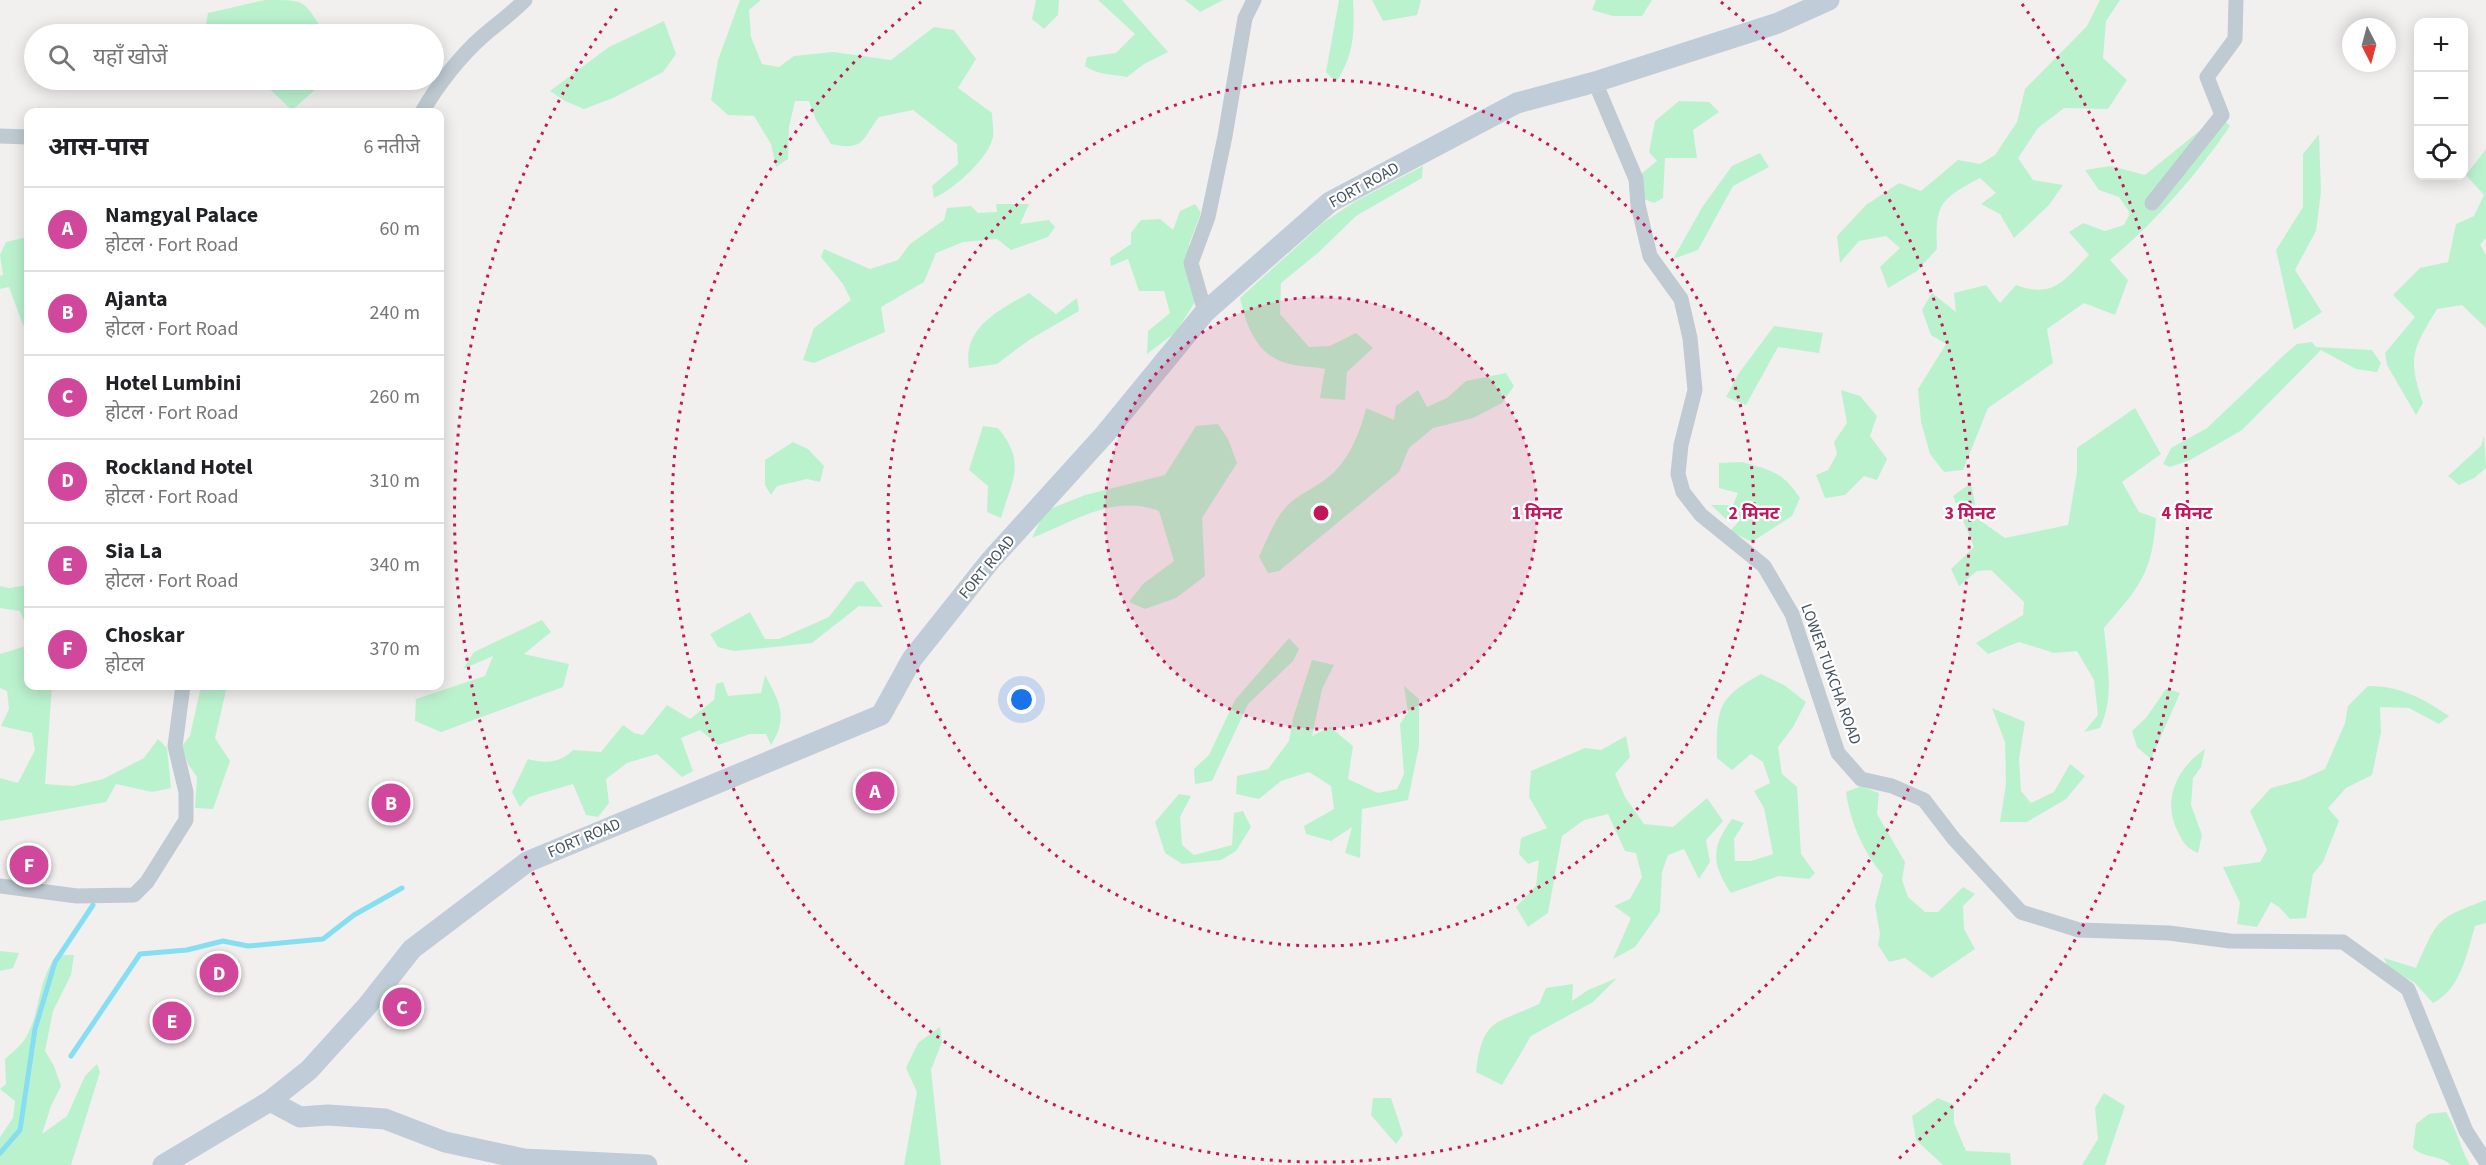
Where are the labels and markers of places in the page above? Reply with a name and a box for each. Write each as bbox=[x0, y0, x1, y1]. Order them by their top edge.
centre of rings bbox=[1311, 503, 1331, 523]
pin: A bbox=[856, 768, 894, 814]
pin: B bbox=[372, 780, 410, 826]
pin: F bbox=[9, 842, 48, 888]
pin: D bbox=[200, 950, 238, 996]
pin: C bbox=[382, 984, 422, 1030]
pin: E bbox=[152, 998, 192, 1044]

